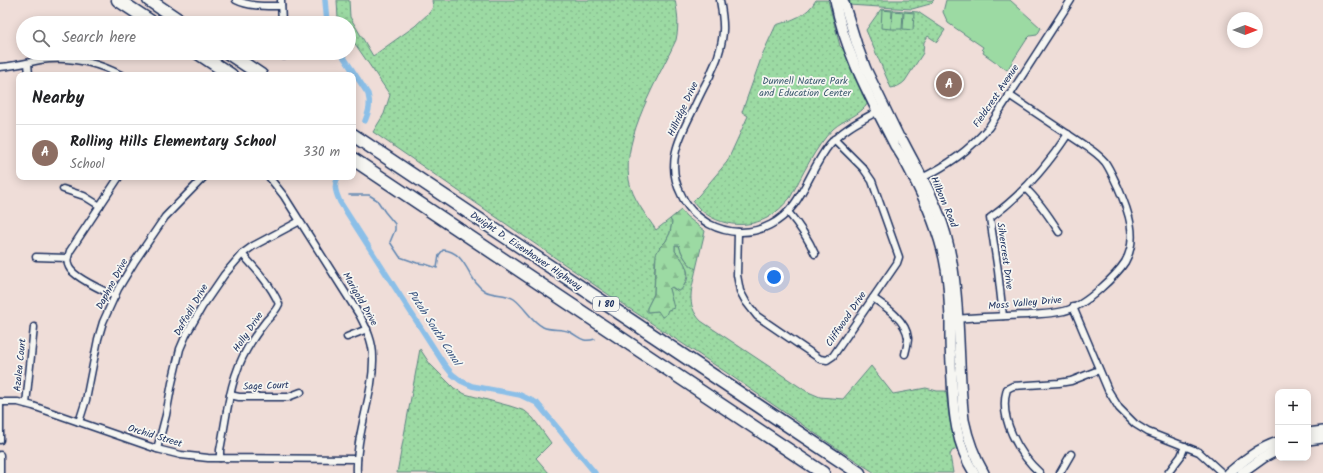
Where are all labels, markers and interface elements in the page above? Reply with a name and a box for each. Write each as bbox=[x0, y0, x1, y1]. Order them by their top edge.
north arrow bbox=[1227, 12, 1263, 48]
search box bbox=[16, 16, 356, 60]
text: Search here bbox=[62, 26, 136, 50]
icon: search bbox=[30, 27, 52, 49]
street label: Fieldcrest Avenue bbox=[969, 61, 1023, 131]
pin: A bbox=[936, 69, 962, 99]
park label: Dunnell Nature Park and Education Center bbox=[759, 73, 851, 101]
street label: Hillridge Drive bbox=[663, 79, 703, 139]
text: Nearby bbox=[32, 85, 84, 112]
text: Rolling Hills Elementary School bbox=[70, 130, 276, 154]
text: A bbox=[41, 142, 49, 163]
text: 330 m bbox=[303, 142, 340, 163]
text: School bbox=[70, 154, 105, 175]
street label: Hilborn Road bbox=[926, 174, 962, 231]
street label: Dwight D. Eisenhower Highway bbox=[467, 207, 586, 295]
street label: Silvercrest Drive bbox=[992, 221, 1018, 291]
street label: Daphne Drive bbox=[92, 255, 132, 312]
your location bbox=[764, 267, 784, 287]
street label: Marigold Drive bbox=[338, 269, 382, 329]
street label: Daffodil Drive bbox=[170, 281, 213, 339]
water label: Putah South Canal bbox=[403, 287, 467, 371]
street label: Cliffwood Drive bbox=[821, 288, 871, 350]
street label: Moss Valley Drive bbox=[987, 292, 1063, 314]
road number: I 80 bbox=[593, 297, 619, 311]
street label: Holly Drive bbox=[229, 308, 268, 355]
street label: Azalea Court bbox=[9, 338, 31, 392]
street label: Sage Court bbox=[243, 377, 289, 395]
map controls bbox=[1275, 389, 1311, 461]
button: + bbox=[1275, 389, 1311, 425]
street label: Orchid Street bbox=[126, 420, 184, 452]
button: − bbox=[1275, 425, 1311, 461]

